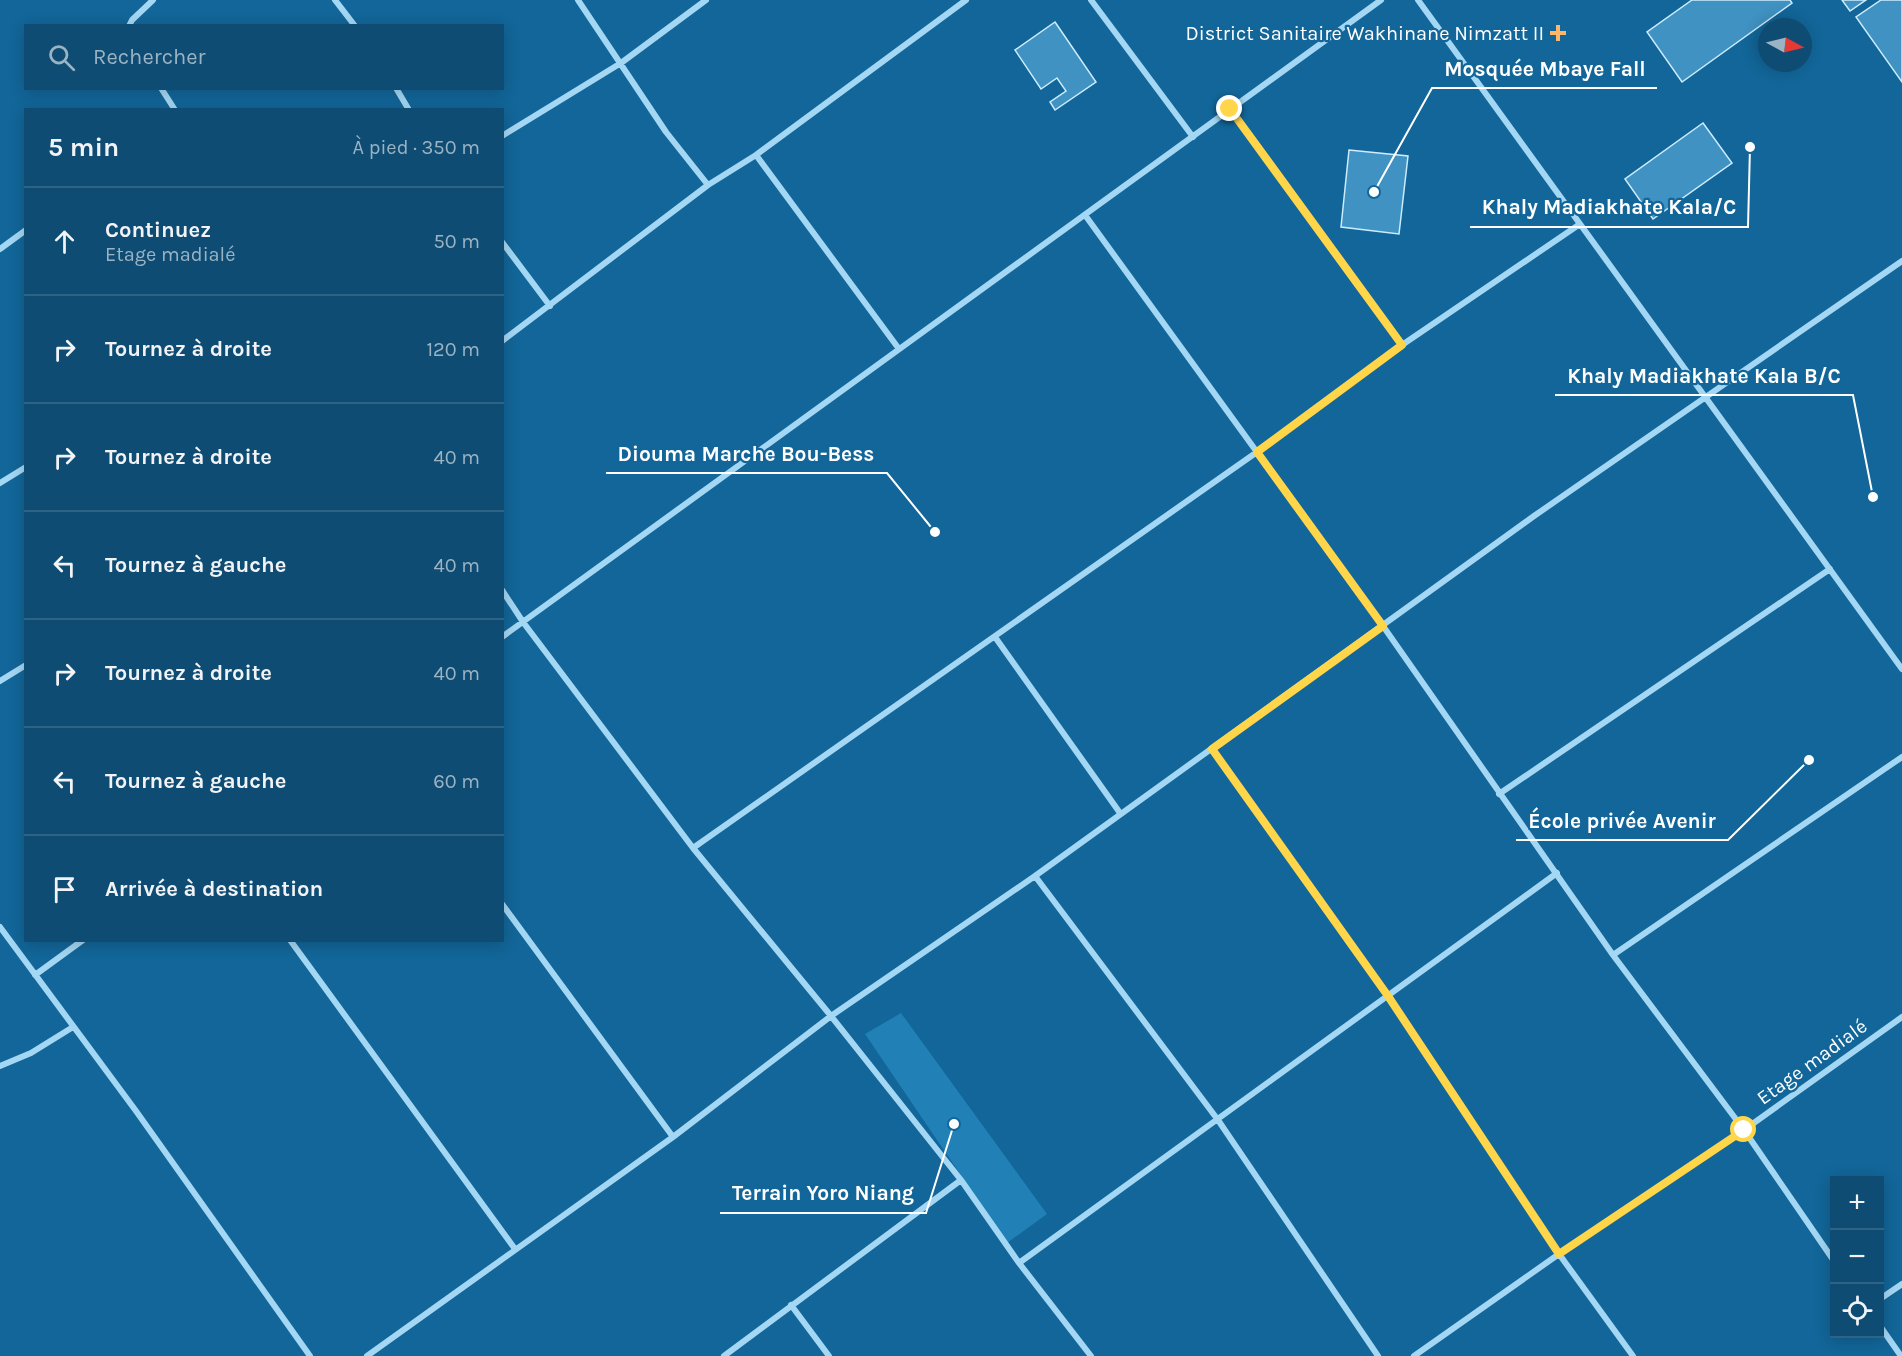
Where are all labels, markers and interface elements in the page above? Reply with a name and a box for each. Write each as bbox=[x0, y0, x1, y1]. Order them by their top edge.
north arrow bbox=[1758, 18, 1812, 72]
place label: District Sanitaire Wakhinane Nimzatt II bbox=[1186, 22, 1544, 45]
search box bbox=[24, 24, 504, 90]
marker: District Sanitaire Wakhinane Nimzatt II bbox=[1549, 24, 1567, 42]
icon: search bbox=[45, 41, 78, 74]
text: Rechercher bbox=[93, 44, 206, 70]
callout: Mosquée Mbaye Fall bbox=[1432, 49, 1657, 88]
text: Mosquée Mbaye Fall bbox=[1444, 57, 1646, 82]
route end bbox=[1216, 95, 1242, 121]
text: 5 min bbox=[48, 132, 119, 163]
text: À pied · 350 m bbox=[352, 136, 480, 159]
callout: Khaly Madiakhate Kala/C bbox=[1470, 188, 1748, 227]
text: Khaly Madiakhate Kala/C bbox=[1482, 195, 1736, 219]
text: Continuez bbox=[105, 217, 211, 243]
icon: ahead bbox=[48, 225, 81, 258]
text: 50 m bbox=[433, 230, 480, 253]
text: Etage madialé bbox=[105, 243, 236, 266]
icon: right bbox=[48, 333, 81, 366]
text: Tournez à droite bbox=[105, 336, 272, 362]
text: 120 m bbox=[426, 338, 480, 361]
callout: Khaly Madiakhate Kala B/C bbox=[1555, 356, 1853, 395]
text: Khaly Madiakhate Kala B/C bbox=[1567, 364, 1841, 388]
callout: Diouma Marche Bou-Bess bbox=[606, 434, 887, 473]
icon: right bbox=[48, 441, 81, 474]
text: Diouma Marche Bou-Bess bbox=[618, 442, 874, 466]
text: Tournez à droite bbox=[105, 444, 272, 470]
text: 40 m bbox=[434, 446, 480, 469]
icon: left bbox=[48, 549, 81, 582]
text: Tournez à gauche bbox=[105, 552, 286, 578]
text: 40 m bbox=[434, 554, 480, 577]
icon: right bbox=[48, 657, 81, 690]
text: Tournez à droite bbox=[105, 660, 272, 686]
text: 40 m bbox=[434, 662, 480, 685]
icon: left bbox=[48, 765, 81, 798]
text: Tournez à gauche bbox=[105, 768, 286, 794]
text: 60 m bbox=[433, 770, 480, 793]
callout: École privée Avenir bbox=[1516, 801, 1728, 840]
text: École privée Avenir bbox=[1528, 807, 1717, 833]
icon: arrive bbox=[48, 873, 81, 906]
text: Arrivée à destination bbox=[105, 876, 323, 902]
street label: Etage madialé bbox=[1752, 1014, 1872, 1110]
route start bbox=[1730, 1116, 1756, 1142]
callout: Terrain Yoro Niang bbox=[720, 1174, 926, 1213]
map controls bbox=[1830, 1176, 1884, 1338]
button: + bbox=[1830, 1176, 1884, 1230]
text: Terrain Yoro Niang bbox=[732, 1181, 914, 1205]
button: − bbox=[1830, 1230, 1884, 1284]
button: locate bbox=[1830, 1284, 1884, 1338]

